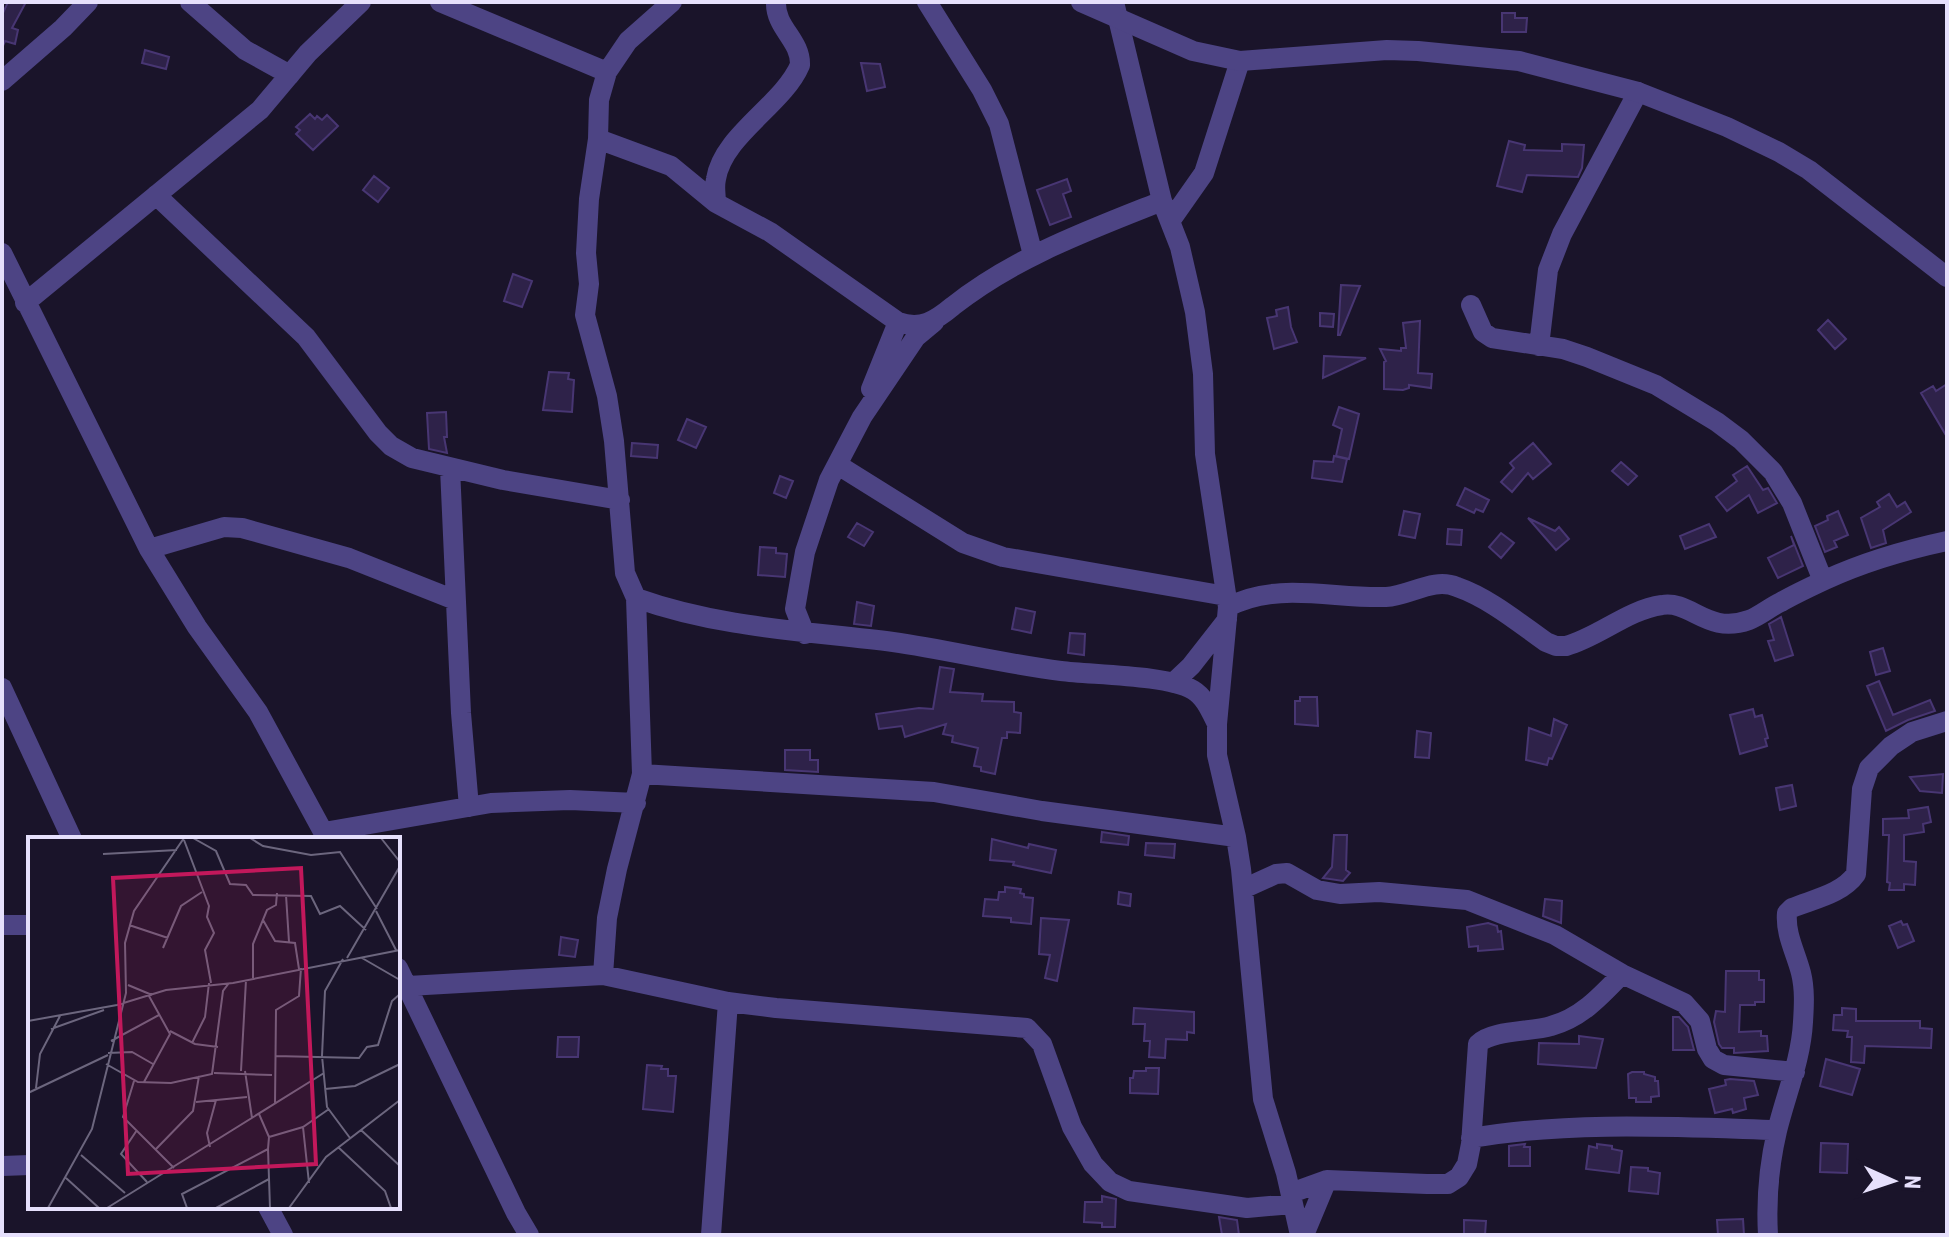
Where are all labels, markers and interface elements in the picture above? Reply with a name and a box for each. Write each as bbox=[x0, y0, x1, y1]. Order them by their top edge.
inset map bbox=[28, 837, 400, 1209]
north arrow bbox=[1853, 1141, 1933, 1221]
text: N bbox=[1900, 1175, 1925, 1189]

